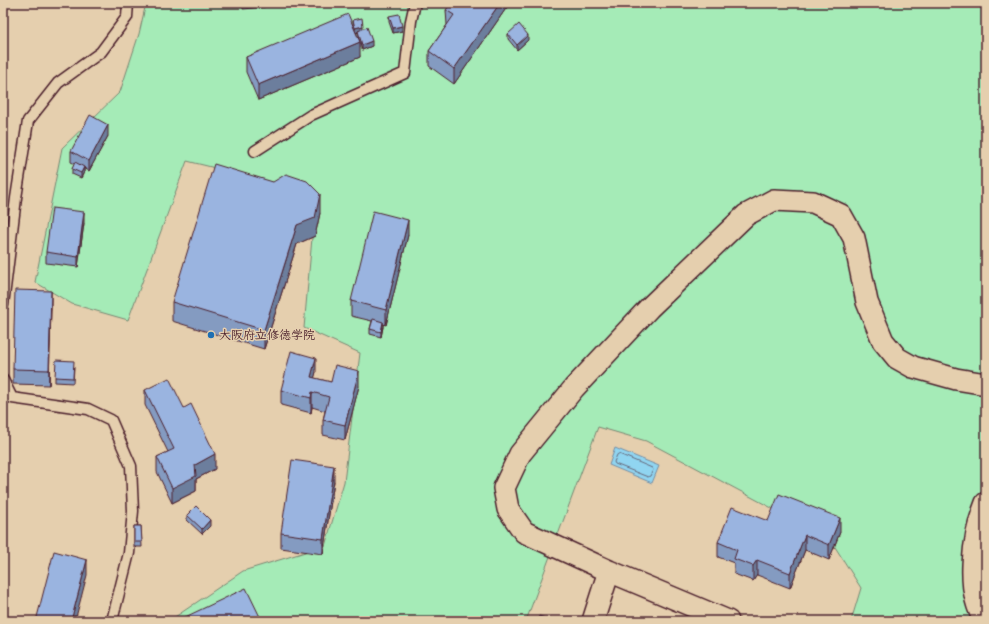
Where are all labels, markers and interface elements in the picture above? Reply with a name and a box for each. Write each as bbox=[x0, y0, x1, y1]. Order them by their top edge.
place label: 大阪府立修徳学院 bbox=[219, 328, 315, 342]
marker: 大阪府立修徳学院 bbox=[206, 330, 216, 340]

